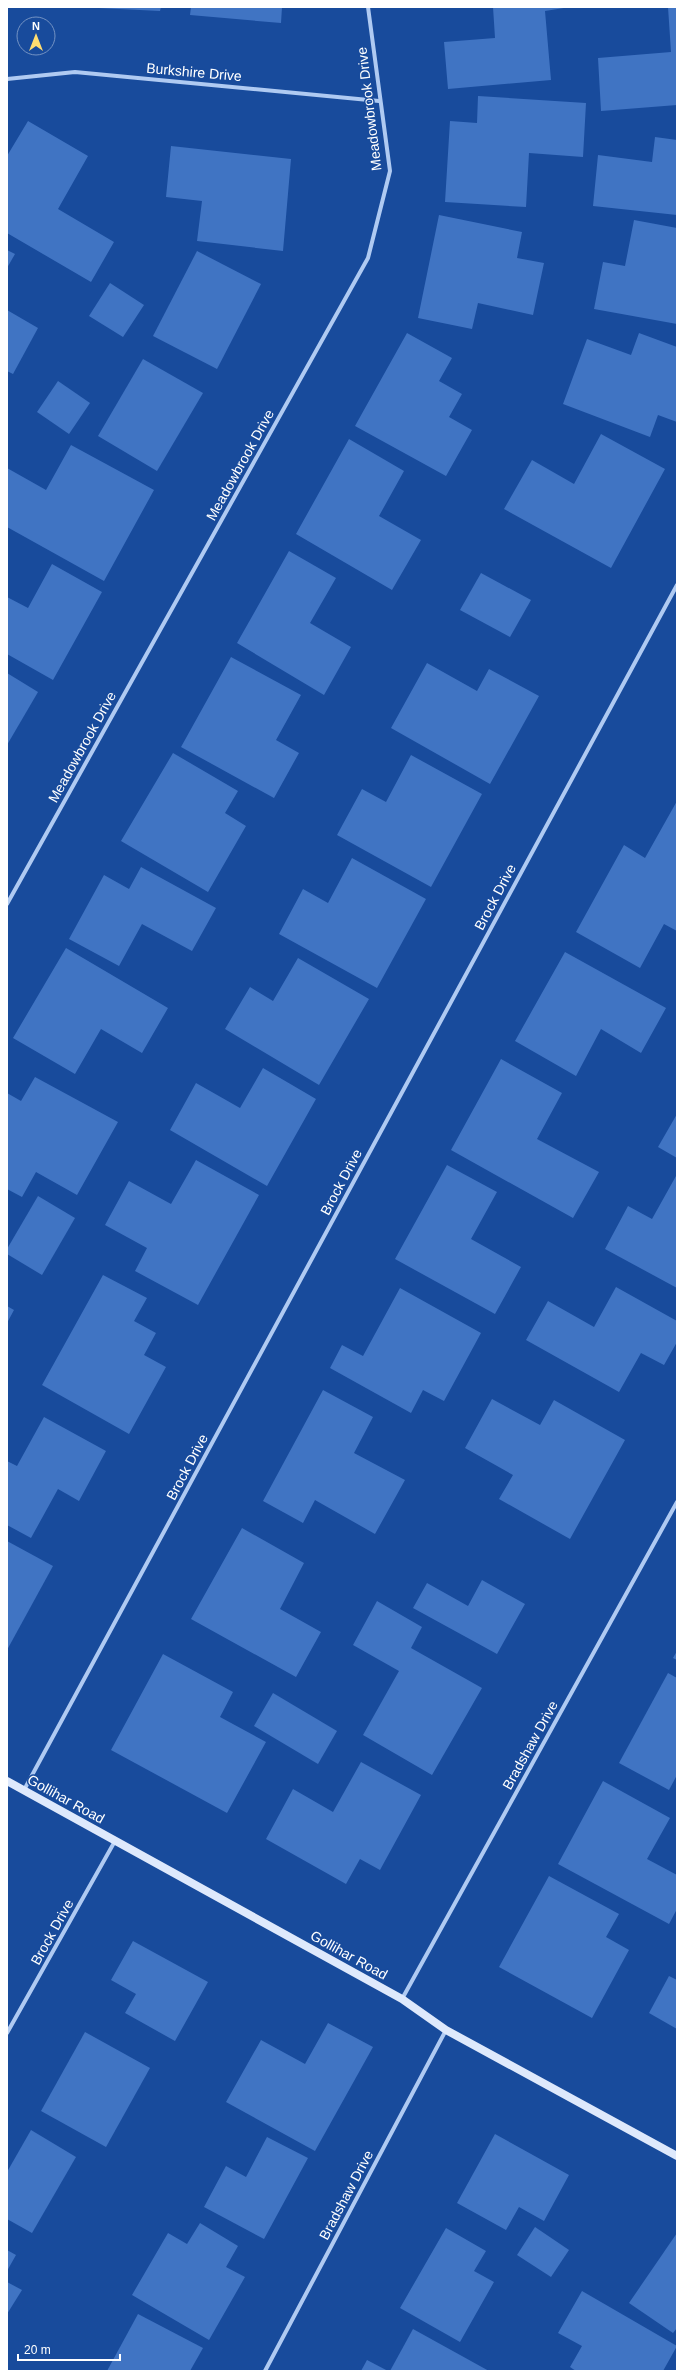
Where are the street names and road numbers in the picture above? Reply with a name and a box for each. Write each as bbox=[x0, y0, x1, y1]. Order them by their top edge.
street label: Meadowbrook Drive bbox=[353, 46, 385, 172]
street label: Burkshire Drive bbox=[146, 60, 243, 84]
street label: Meadowbrook Drive bbox=[203, 406, 277, 523]
street label: Meadowbrook Drive bbox=[45, 688, 119, 805]
street label: Brock Drive bbox=[471, 861, 519, 933]
street label: Brock Drive bbox=[317, 1146, 365, 1218]
street label: Brock Drive bbox=[163, 1431, 211, 1503]
street label: Bradshaw Drive bbox=[499, 1698, 561, 1792]
street label: Gollihar Road bbox=[25, 1771, 107, 1827]
street label: Brock Drive bbox=[27, 1896, 77, 1968]
street label: Gollihar Road bbox=[308, 1927, 390, 1983]
street label: Bradshaw Drive bbox=[316, 2147, 376, 2242]

